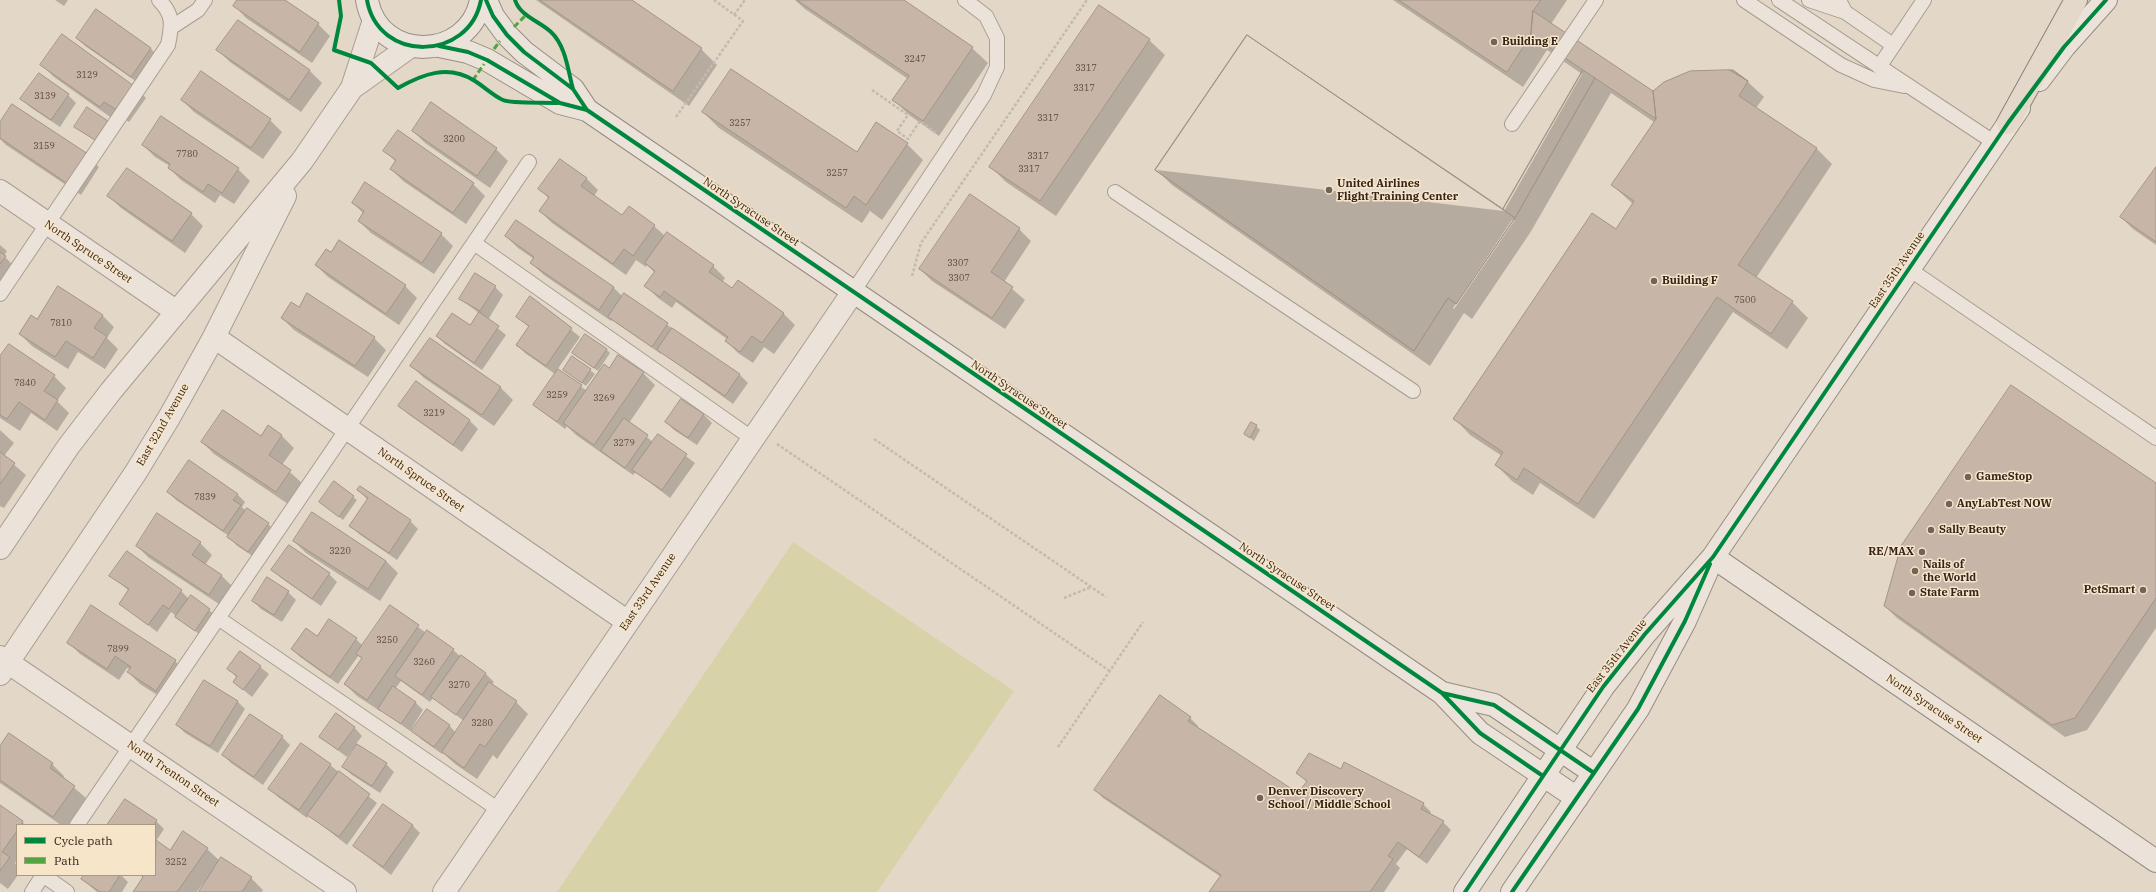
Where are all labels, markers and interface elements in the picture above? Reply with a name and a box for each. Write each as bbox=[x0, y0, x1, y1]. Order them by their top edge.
place label: Building E bbox=[1502, 35, 1558, 49]
marker: Building E bbox=[1489, 37, 1499, 47]
house number: 3247 bbox=[904, 54, 926, 64]
house number: 3317 bbox=[1075, 63, 1097, 73]
house number: 3129 bbox=[76, 70, 98, 80]
house number: 3317 bbox=[1073, 83, 1095, 93]
house number: 3139 bbox=[34, 91, 56, 101]
house number: 3317 bbox=[1037, 113, 1059, 123]
house number: 3257 bbox=[729, 118, 751, 128]
house number: 3200 bbox=[443, 134, 465, 144]
house number: 3159 bbox=[33, 141, 55, 151]
house number: 7780 bbox=[176, 149, 198, 159]
house number: 3317 bbox=[1027, 151, 1049, 161]
house number: 3317 bbox=[1018, 164, 1040, 174]
house number: 3257 bbox=[826, 168, 848, 178]
street label: North Syracuse Street bbox=[700, 175, 802, 249]
place label: United Airlines Flight Training Center bbox=[1337, 177, 1458, 203]
marker: United Airlines Flight Training Center bbox=[1324, 185, 1334, 195]
street label: North Spruce Street bbox=[42, 218, 134, 286]
street label: East 35th Avenue bbox=[1866, 229, 1928, 311]
house number: 3307 bbox=[947, 258, 969, 268]
house number: 3307 bbox=[948, 273, 970, 283]
place label: Building F bbox=[1662, 274, 1718, 288]
marker: Building F bbox=[1649, 276, 1659, 286]
house number: 7500 bbox=[1734, 295, 1756, 305]
house number: 7810 bbox=[50, 318, 72, 328]
street label: North Syracuse Street bbox=[968, 358, 1070, 432]
house number: 7840 bbox=[14, 378, 36, 388]
street label: East 32nd Avenue bbox=[134, 381, 192, 469]
house number: 3259 bbox=[546, 390, 568, 400]
house number: 3269 bbox=[593, 393, 615, 403]
house number: 3219 bbox=[423, 408, 445, 418]
house number: 3279 bbox=[613, 438, 635, 448]
street label: North Spruce Street bbox=[375, 445, 467, 515]
place label: GameStop bbox=[1976, 470, 2032, 484]
marker: GameStop bbox=[1963, 472, 1973, 482]
house number: 7839 bbox=[194, 492, 216, 502]
place label: AnyLabTest NOW bbox=[1957, 497, 2052, 511]
marker: AnyLabTest NOW bbox=[1944, 499, 1954, 509]
place label: Sally Beauty bbox=[1939, 523, 2006, 537]
marker: Sally Beauty bbox=[1926, 525, 1936, 535]
street label: North Syracuse Street bbox=[1236, 540, 1338, 614]
place label: RE/MAX bbox=[1868, 545, 1914, 559]
house number: 3220 bbox=[329, 546, 351, 556]
marker: RE/MAX bbox=[1917, 547, 1927, 557]
street label: East 33rd Avenue bbox=[617, 551, 679, 633]
place label: Nails of the World bbox=[1923, 558, 1976, 584]
marker: Nails of the World bbox=[1910, 566, 1920, 576]
place label: PetSmart bbox=[2084, 583, 2135, 597]
marker: PetSmart bbox=[2138, 585, 2148, 595]
place label: State Farm bbox=[1920, 586, 1979, 600]
marker: State Farm bbox=[1907, 588, 1917, 598]
street label: East 35th Avenue bbox=[1584, 616, 1650, 696]
house number: 3250 bbox=[376, 635, 398, 645]
house number: 7899 bbox=[107, 644, 129, 654]
house number: 3260 bbox=[413, 657, 435, 667]
street label: North Syracuse Street bbox=[1883, 672, 1985, 746]
house number: 3270 bbox=[448, 680, 470, 690]
house number: 3280 bbox=[471, 718, 493, 728]
street label: North Trenton Street bbox=[124, 738, 222, 810]
place label: Denver Discovery School / Middle School bbox=[1268, 785, 1391, 811]
marker: Denver Discovery School / Middle School bbox=[1255, 793, 1265, 803]
legend bbox=[16, 824, 156, 876]
text: Cycle path bbox=[54, 833, 113, 848]
text: Path bbox=[54, 853, 79, 868]
house number: 3252 bbox=[165, 857, 187, 867]

